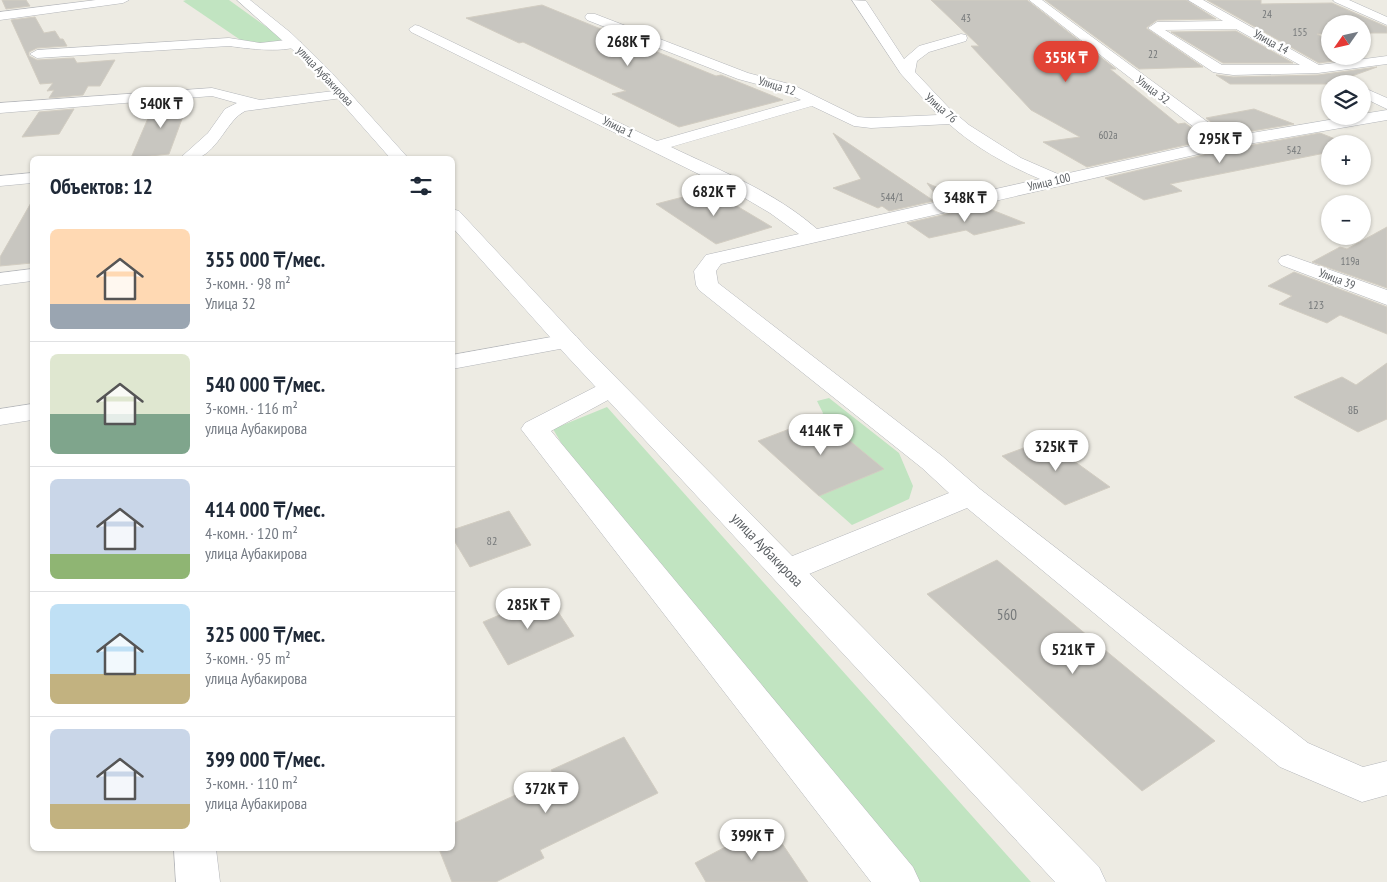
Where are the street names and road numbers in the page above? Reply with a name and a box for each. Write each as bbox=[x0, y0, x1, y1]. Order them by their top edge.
street label: Улица 14 bbox=[1251, 26, 1292, 58]
street label: улица Аубакирова bbox=[294, 43, 357, 109]
street label: Улица 32 bbox=[1134, 72, 1173, 107]
street label: Улица 12 bbox=[757, 73, 798, 98]
street label: Улица 76 bbox=[922, 89, 961, 126]
street label: Улица 1 bbox=[600, 113, 636, 140]
street label: Улица 100 bbox=[1026, 169, 1072, 194]
street label: Улица 39 bbox=[1317, 265, 1358, 292]
street label: улица Аубакирова bbox=[727, 509, 807, 591]

